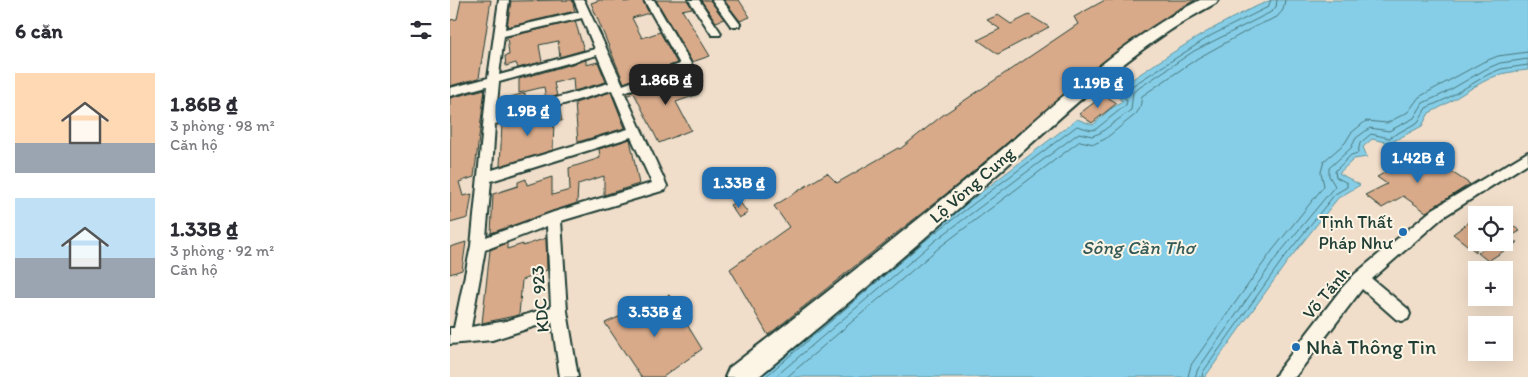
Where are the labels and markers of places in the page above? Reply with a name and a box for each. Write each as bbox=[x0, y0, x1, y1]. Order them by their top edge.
pin: 1.86B ₫ bbox=[620, 64, 712, 106]
pin: 1.19B ₫ bbox=[1052, 66, 1144, 109]
pin: 1.9B ₫ bbox=[487, 94, 569, 137]
pin: 1.42B ₫ bbox=[1372, 142, 1464, 184]
pin: 1.33B ₫ bbox=[693, 166, 785, 209]
place label: Tịnh Thất Pháp Như bbox=[1318, 211, 1393, 254]
marker: Tịnh Thất Pháp Như bbox=[1397, 226, 1409, 238]
pin: 3.53B ₫ bbox=[609, 296, 701, 338]
place label: Nhà Thông Tin bbox=[1306, 334, 1436, 359]
marker: Nhà Thông Tin bbox=[1290, 341, 1302, 353]

